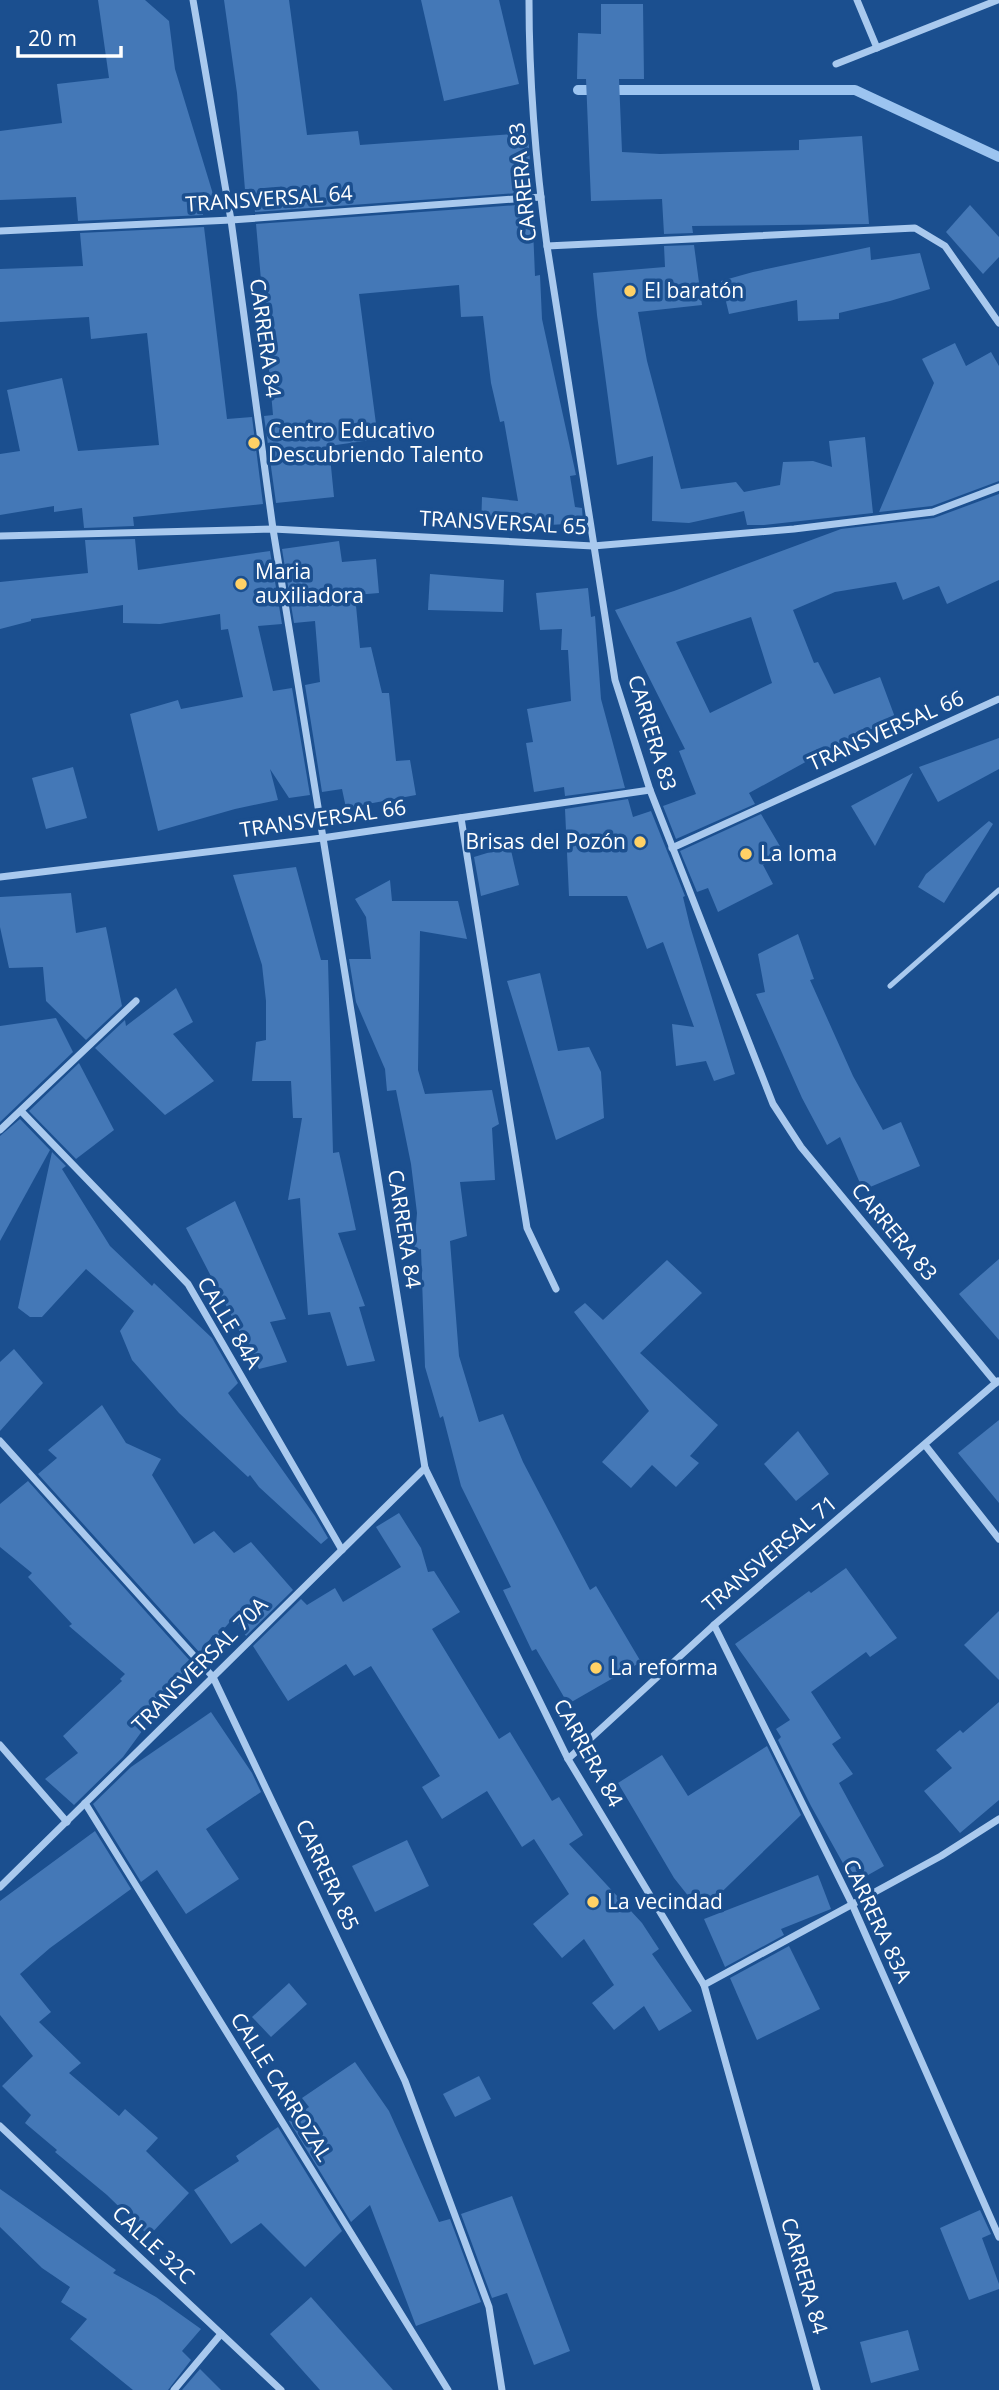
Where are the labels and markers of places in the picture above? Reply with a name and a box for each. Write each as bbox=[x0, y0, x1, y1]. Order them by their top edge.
place label: El baratón bbox=[644, 276, 744, 304]
marker: El baratón bbox=[622, 283, 638, 299]
place label: Centro Educativo Descubriendo Talento bbox=[268, 416, 484, 468]
marker: Centro Educativo Descubriendo Talento bbox=[246, 435, 262, 451]
place label: Maria auxiliadora bbox=[255, 557, 364, 609]
marker: Maria auxiliadora bbox=[233, 576, 249, 592]
place label: Brisas del Pozón bbox=[465, 827, 626, 855]
marker: Brisas del Pozón bbox=[632, 834, 648, 850]
place label: La loma bbox=[760, 839, 837, 867]
marker: La loma bbox=[738, 846, 754, 862]
place label: La reforma bbox=[610, 1653, 718, 1681]
marker: La reforma bbox=[588, 1660, 604, 1676]
place label: La vecindad bbox=[607, 1887, 723, 1915]
marker: La vecindad bbox=[585, 1894, 601, 1910]

